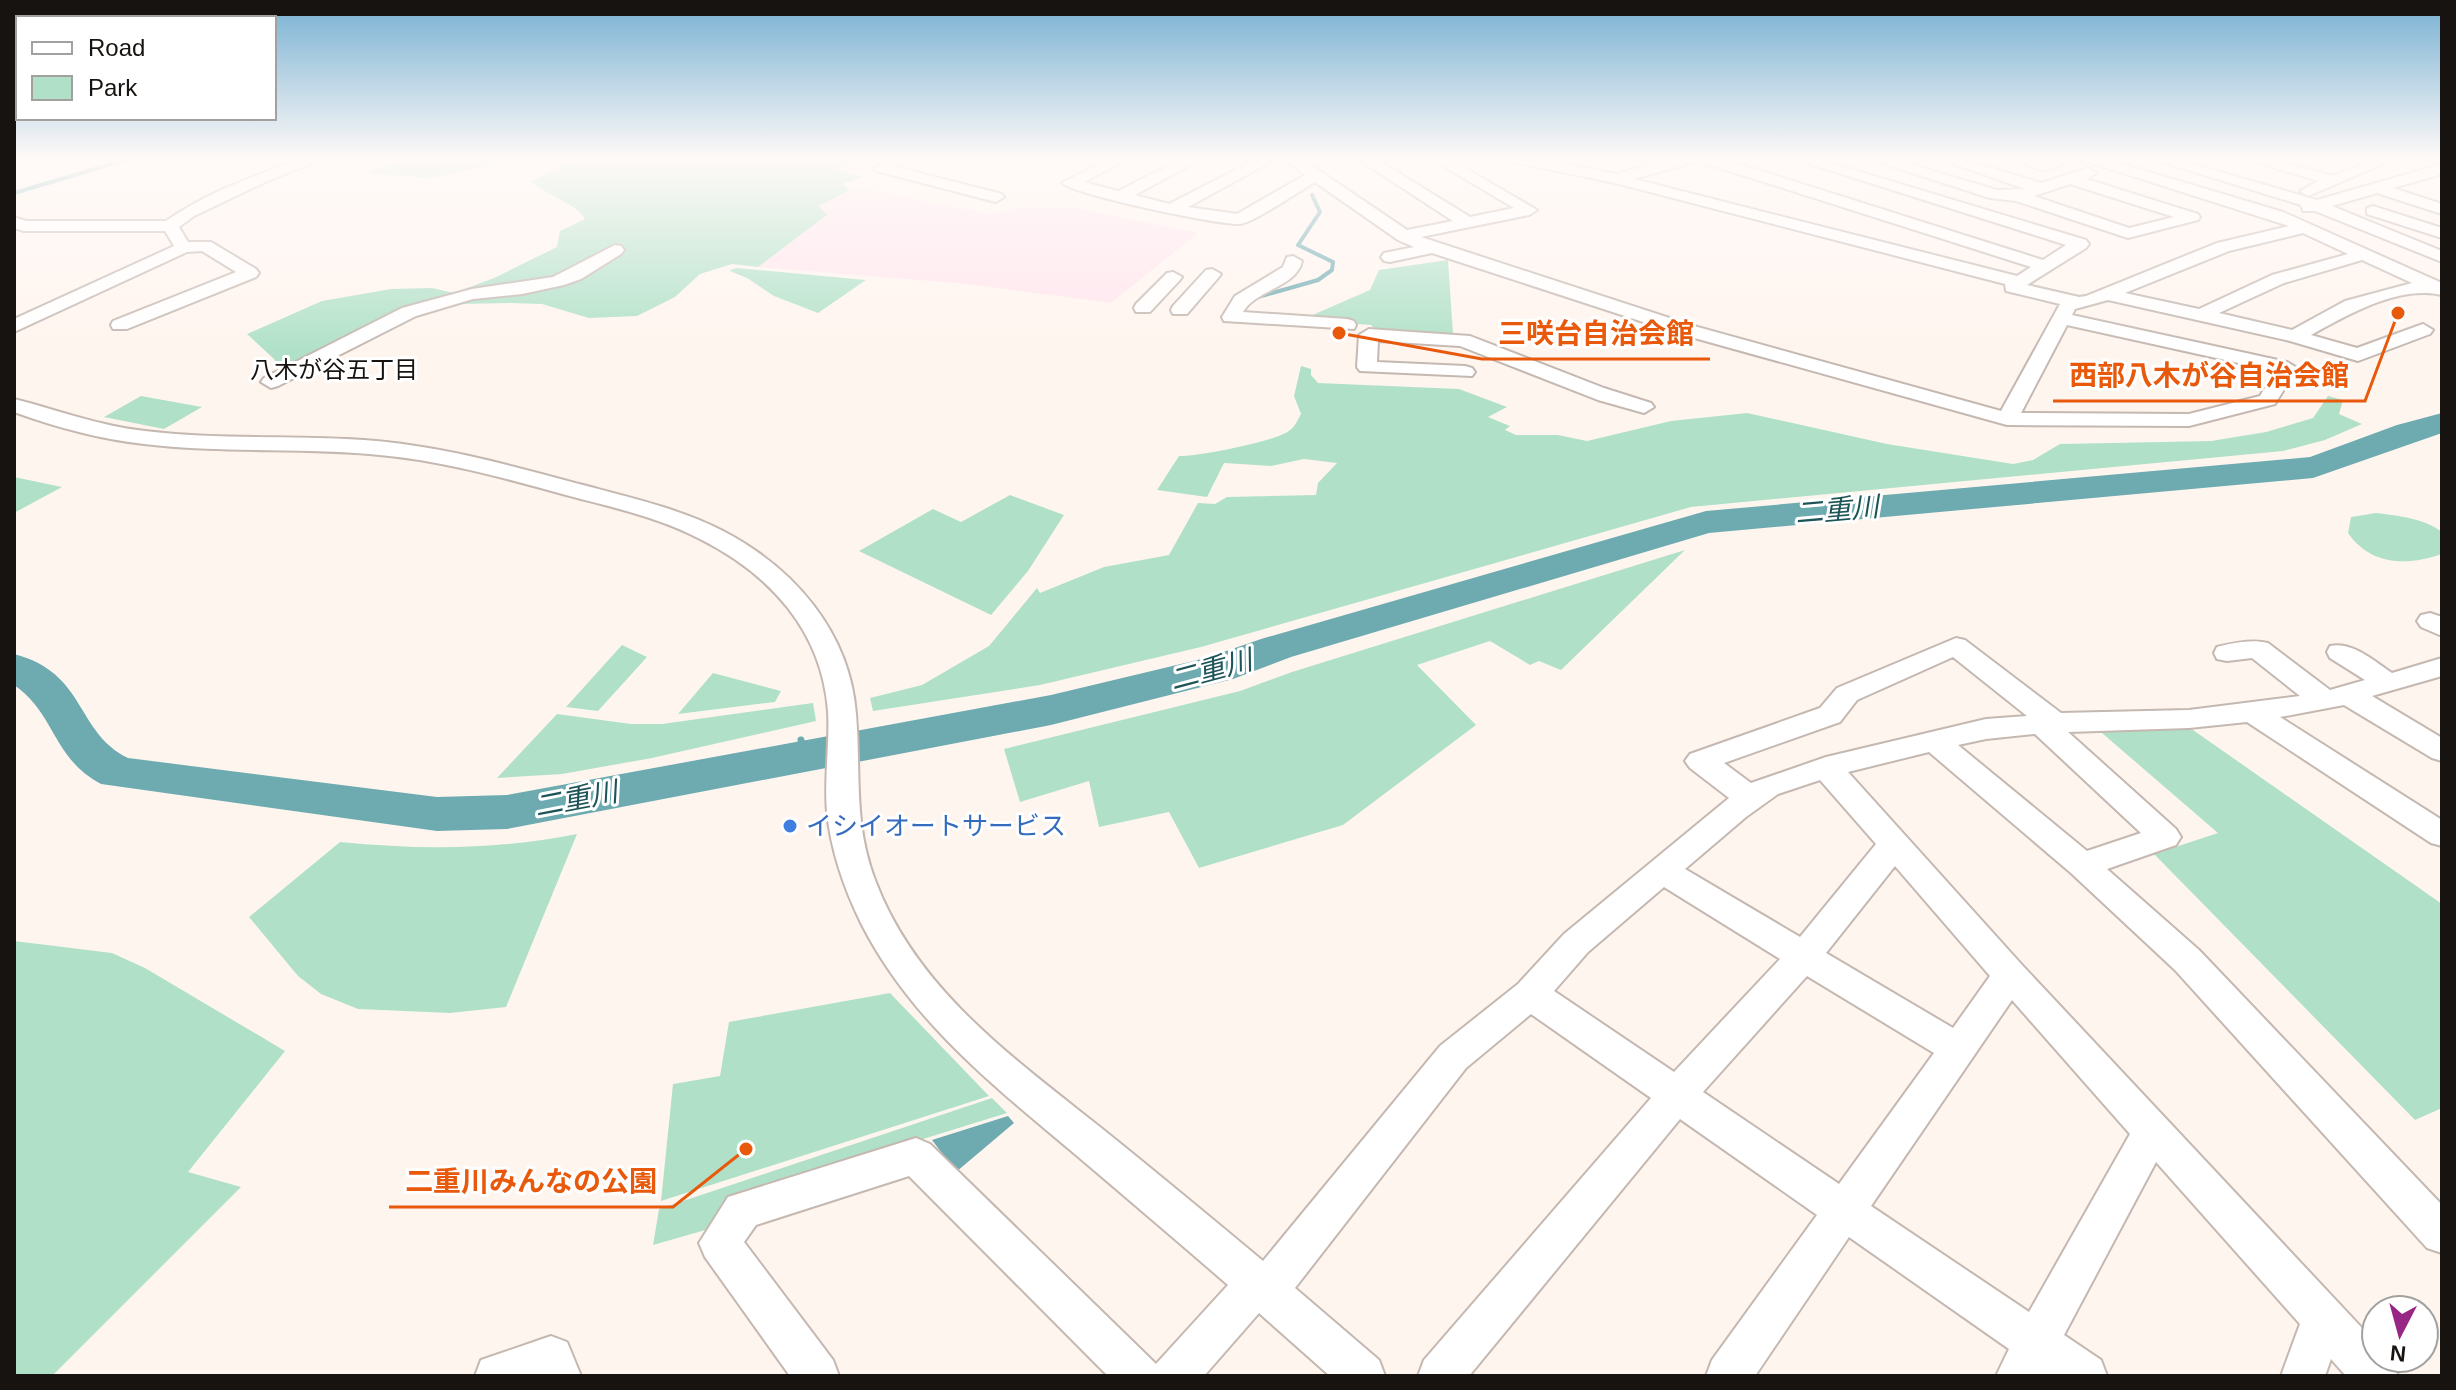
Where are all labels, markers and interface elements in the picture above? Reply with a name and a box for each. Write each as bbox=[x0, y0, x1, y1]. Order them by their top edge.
legend bbox=[16, 16, 276, 120]
text: Road bbox=[88, 34, 145, 61]
text: Park bbox=[88, 74, 138, 101]
callout: 三咲台自治会館 bbox=[1482, 307, 1710, 359]
text: 三咲台自治会館 bbox=[1498, 318, 1694, 349]
callout: 西部八木が谷自治会館 bbox=[2053, 349, 2365, 401]
district label: 八木が谷五丁目 bbox=[250, 356, 418, 383]
text: 西部八木が谷自治会館 bbox=[2069, 360, 2349, 391]
water label: 二重川 bbox=[1794, 491, 1883, 529]
water label: 二重川 bbox=[1166, 643, 1258, 696]
water label: 二重川 bbox=[532, 775, 623, 822]
place label: イシイオートサービス bbox=[806, 811, 1066, 841]
marker: イシイオートサービス bbox=[781, 817, 799, 835]
callout: 二重川みんなの公園 bbox=[389, 1155, 673, 1207]
text: 二重川みんなの公園 bbox=[405, 1166, 657, 1197]
north arrow bbox=[2360, 1294, 2440, 1374]
text: N bbox=[2389, 1340, 2407, 1367]

